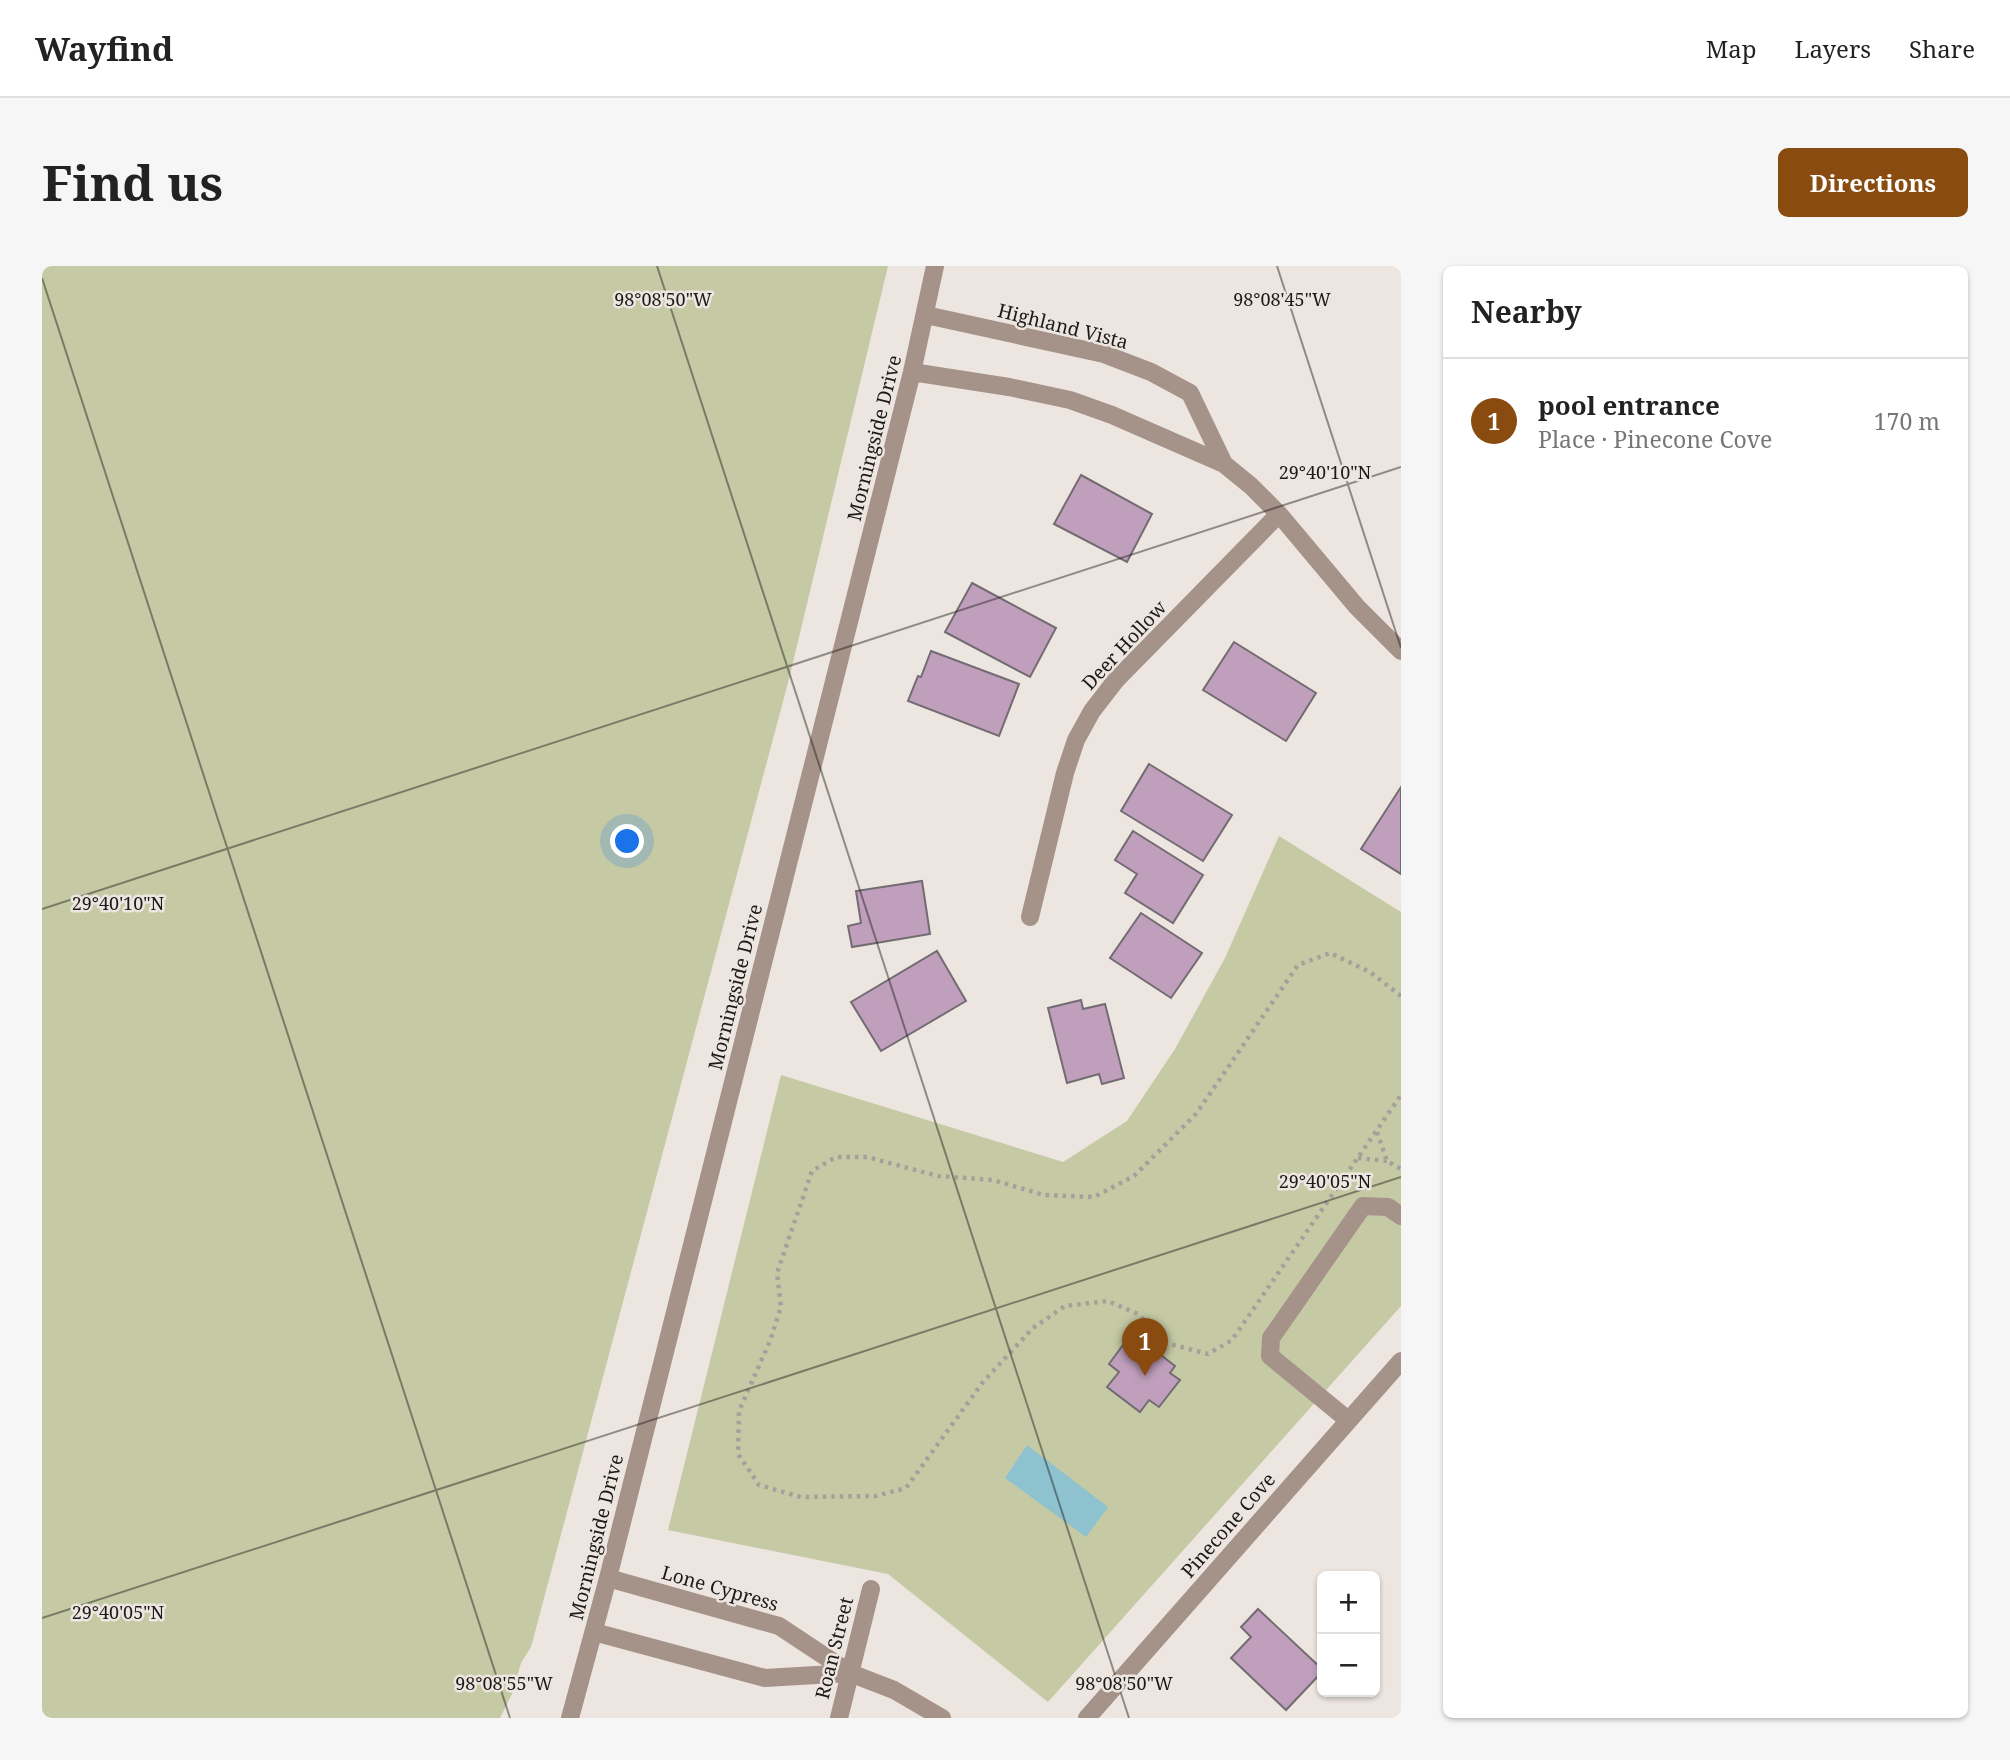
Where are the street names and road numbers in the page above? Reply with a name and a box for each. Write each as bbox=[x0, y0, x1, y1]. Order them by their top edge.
street label: Highland Vista bbox=[995, 297, 1131, 355]
street label: Morningside Drive bbox=[841, 352, 907, 524]
street label: Deer Hollow bbox=[1076, 594, 1173, 695]
street label: Morningside Drive bbox=[702, 901, 768, 1073]
street label: Morningside Drive bbox=[563, 1451, 629, 1623]
street label: Pinecone Cove bbox=[1175, 1467, 1281, 1583]
street label: Lone Cypress bbox=[659, 1559, 781, 1617]
street label: Roan Street bbox=[809, 1594, 859, 1702]

